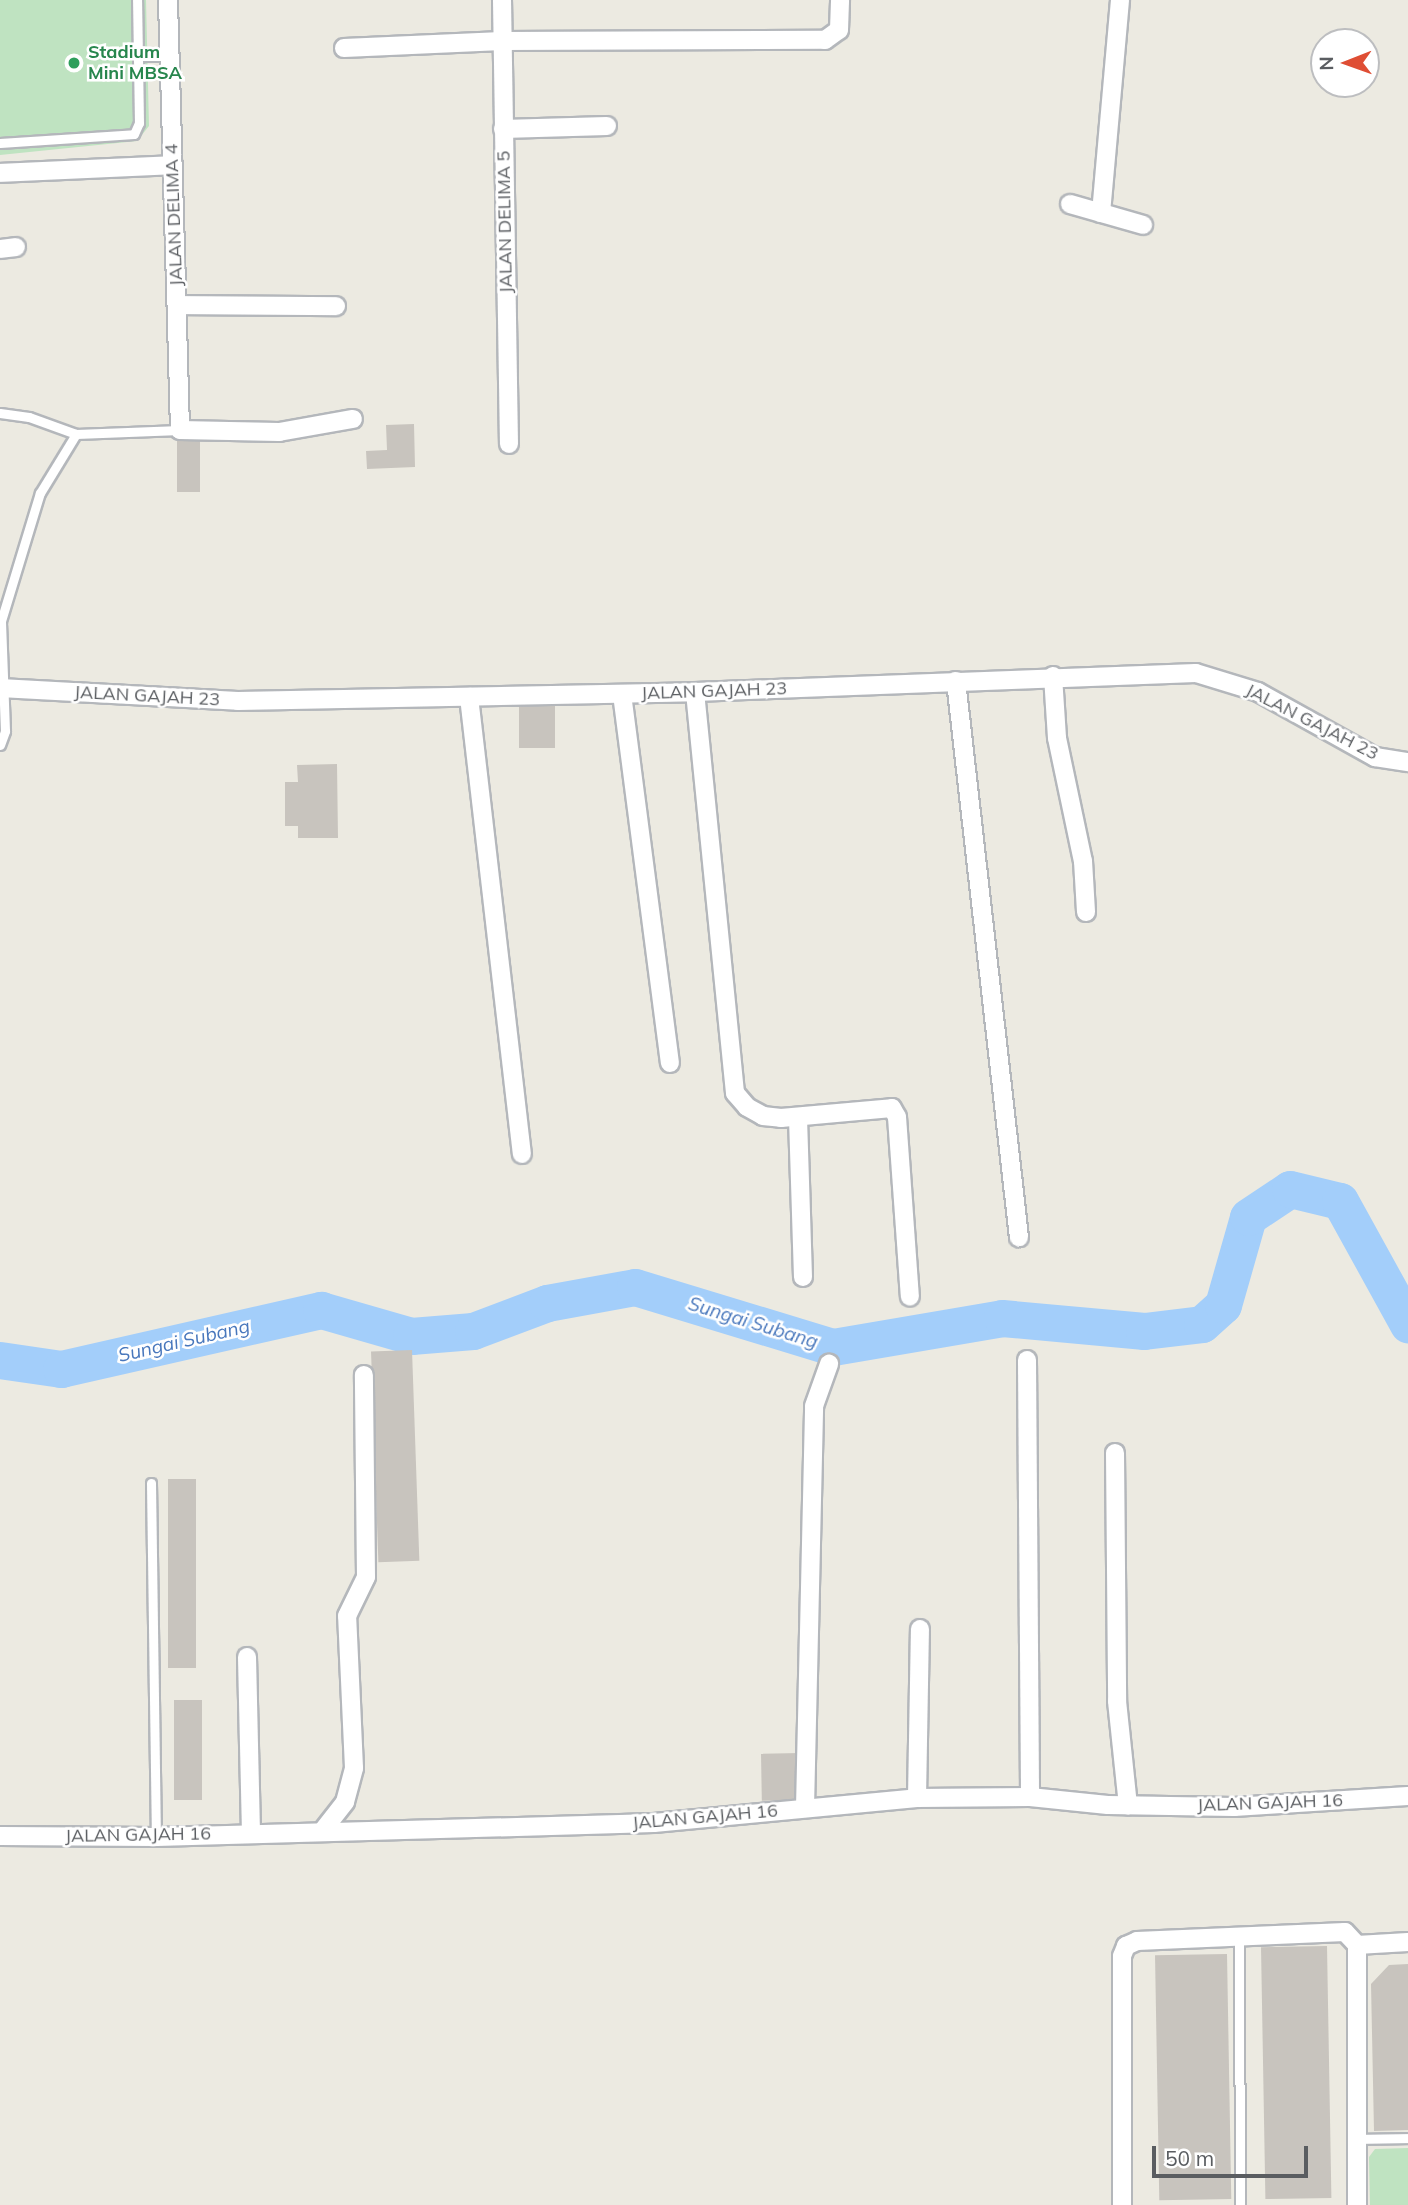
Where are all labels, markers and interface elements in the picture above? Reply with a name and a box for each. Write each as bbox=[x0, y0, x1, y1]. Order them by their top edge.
north arrow bbox=[1310, 28, 1380, 98]
place label: Stadium Mini MBSA bbox=[88, 42, 182, 84]
marker: Stadium Mini MBSA bbox=[66, 55, 82, 71]
text: N bbox=[1314, 56, 1338, 71]
street label: JALAN DELIMA 4 bbox=[161, 143, 187, 287]
street label: JALAN DELIMA 5 bbox=[493, 151, 517, 293]
street label: JALAN GAJAH 23 bbox=[641, 678, 787, 704]
street label: JALAN GAJAH 23 bbox=[1242, 679, 1382, 765]
street label: JALAN GAJAH 23 bbox=[74, 681, 220, 711]
water label: Sungai Subang bbox=[685, 1292, 821, 1354]
water label: Sungai Subang bbox=[116, 1315, 252, 1367]
street label: JALAN GAJAH 16 bbox=[1197, 1790, 1343, 1816]
street label: JALAN GAJAH 16 bbox=[631, 1800, 779, 1834]
street label: JALAN GAJAH 16 bbox=[65, 1823, 211, 1847]
scale bar bbox=[1156, 2132, 1312, 2176]
text: 50 m bbox=[1165, 2145, 1214, 2171]

